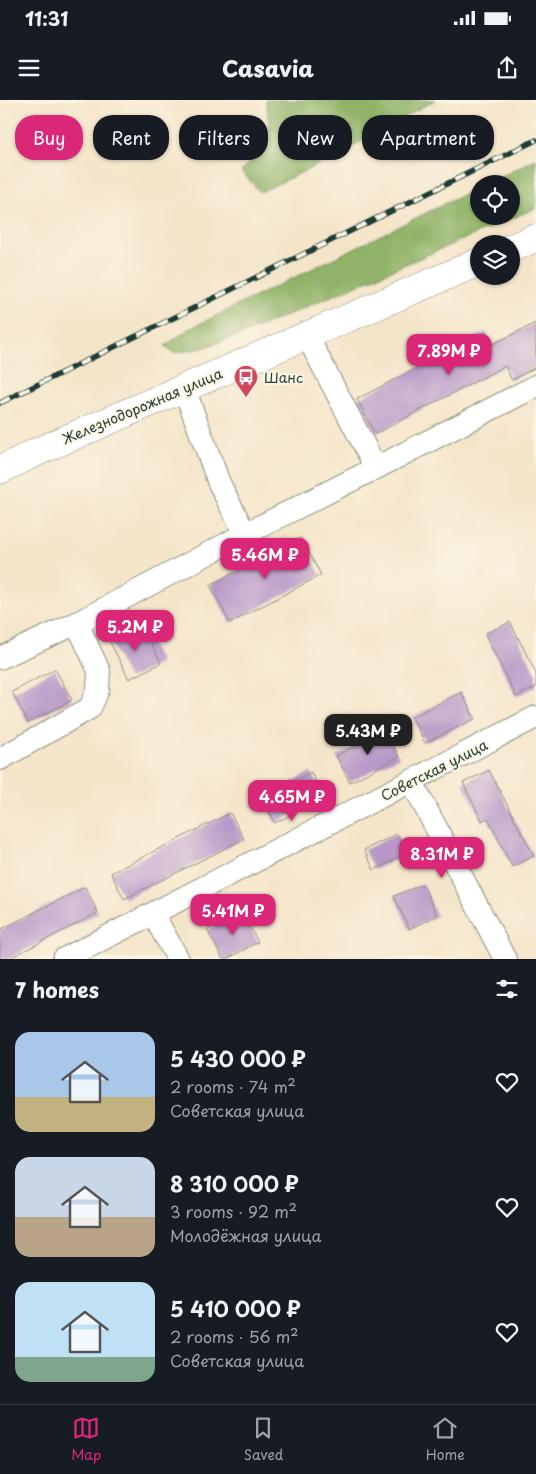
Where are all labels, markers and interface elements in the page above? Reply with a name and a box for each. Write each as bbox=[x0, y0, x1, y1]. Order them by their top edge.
text: 11:31 bbox=[25, 4, 68, 32]
text: Casavia bbox=[222, 51, 314, 84]
icon: menu bbox=[15, 54, 43, 82]
icon: share bbox=[493, 54, 521, 82]
chip: Buy bbox=[15, 115, 83, 160]
chip: Rent bbox=[93, 115, 169, 160]
chip: Filters bbox=[179, 115, 268, 160]
chip: New bbox=[278, 115, 352, 160]
chip: Apartment bbox=[362, 115, 494, 160]
map controls bbox=[470, 175, 520, 285]
button: locate bbox=[470, 175, 520, 225]
button: layers bbox=[470, 235, 520, 285]
pin: 7.89M ₽ bbox=[403, 334, 495, 376]
text: 7.89M ₽ bbox=[417, 338, 481, 362]
street label: Железнодорожная улица bbox=[58, 363, 226, 449]
bus stop icon: Шанс bbox=[233, 364, 259, 398]
place label: Шанс bbox=[264, 367, 303, 388]
pin: 5.46M ₽ bbox=[219, 538, 311, 580]
text: 5.46M ₽ bbox=[231, 542, 299, 566]
pin: 5.2M ₽ bbox=[94, 610, 176, 652]
text: 5.2M ₽ bbox=[107, 614, 163, 638]
pin: 5.43M ₽ bbox=[322, 714, 414, 756]
text: 5.43M ₽ bbox=[335, 718, 401, 742]
street label: Советская улица bbox=[377, 734, 491, 806]
pin: 4.65M ₽ bbox=[246, 780, 338, 822]
text: 4.65M ₽ bbox=[259, 784, 325, 808]
pin: 8.31M ₽ bbox=[396, 836, 488, 879]
text: 8.31M ₽ bbox=[410, 841, 474, 865]
pin: 5.41M ₽ bbox=[187, 894, 279, 936]
text: 5.41M ₽ bbox=[202, 898, 264, 922]
text: 7 homes bbox=[15, 973, 99, 1005]
icon: filters bbox=[493, 975, 521, 1003]
text: 5 430 000 ₽ bbox=[170, 1042, 306, 1074]
icon: home bbox=[55, 1052, 115, 1112]
icon: heart bbox=[493, 1068, 521, 1096]
text: 2 rooms · 74 m² bbox=[170, 1074, 296, 1098]
text: Советская улица bbox=[170, 1098, 304, 1122]
text: 8 310 000 ₽ bbox=[170, 1167, 299, 1199]
icon: home bbox=[55, 1177, 115, 1237]
icon: heart bbox=[493, 1193, 521, 1221]
text: 3 rooms · 92 m² bbox=[170, 1199, 297, 1223]
text: Молодёжная улица bbox=[170, 1223, 322, 1247]
text: 5 410 000 ₽ bbox=[170, 1292, 301, 1324]
icon: home bbox=[55, 1302, 115, 1362]
icon: heart bbox=[493, 1318, 521, 1346]
text: 2 rooms · 56 m² bbox=[170, 1324, 299, 1348]
text: Советская улица bbox=[170, 1348, 304, 1372]
tab: Map bbox=[71, 1414, 101, 1465]
tab: Saved bbox=[244, 1414, 283, 1465]
tab: Home bbox=[426, 1414, 465, 1465]

